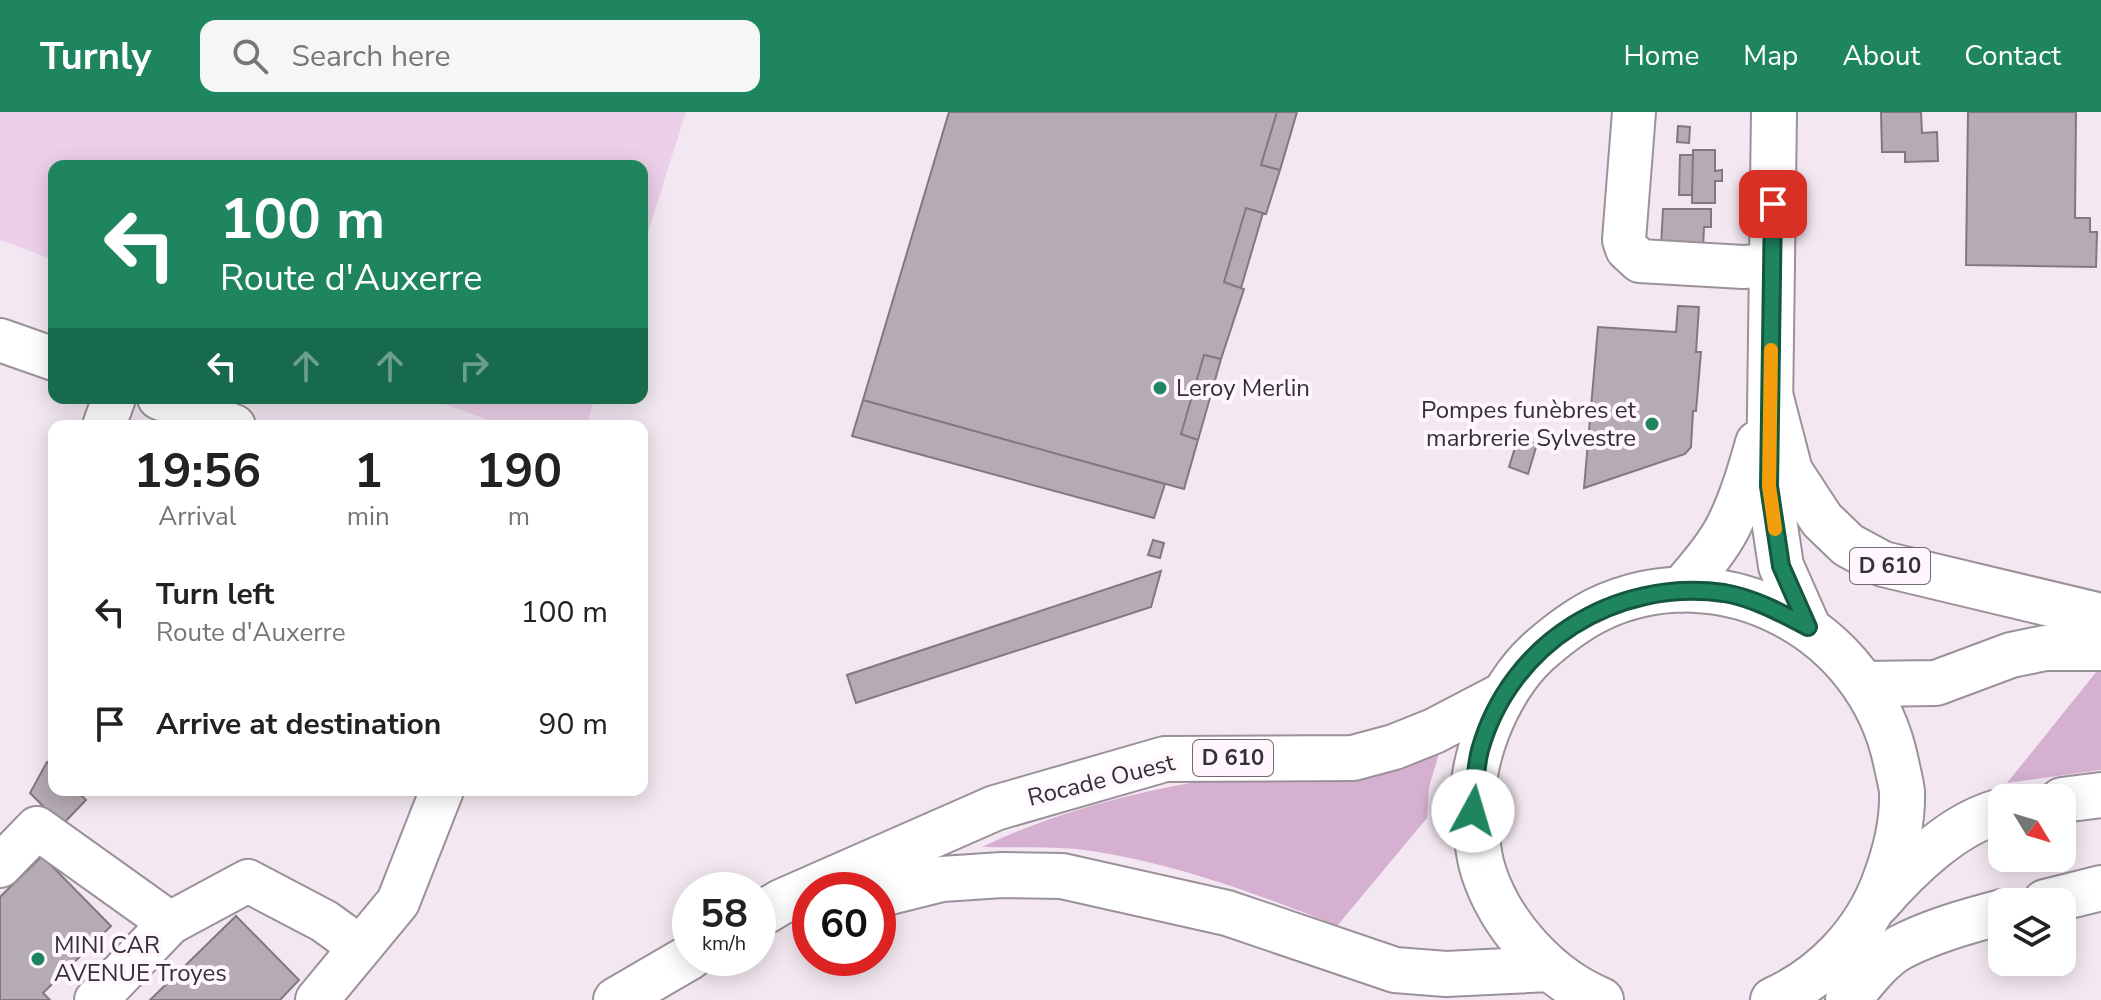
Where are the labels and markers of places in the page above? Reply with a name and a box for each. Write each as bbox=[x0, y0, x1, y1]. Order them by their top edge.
pin bbox=[1739, 170, 1807, 238]
place label: Leroy Merlin bbox=[1176, 372, 1310, 404]
marker: Leroy Merlin bbox=[1151, 379, 1169, 397]
place label: Pompes funèbres et marbrerie Sylvestre bbox=[1421, 394, 1637, 454]
marker: Pompes funèbres et marbrerie Sylvestre bbox=[1643, 415, 1661, 433]
place label: MINI CAR AVENUE Troyes bbox=[54, 929, 227, 989]
marker: MINI CAR AVENUE Troyes bbox=[29, 950, 47, 968]

